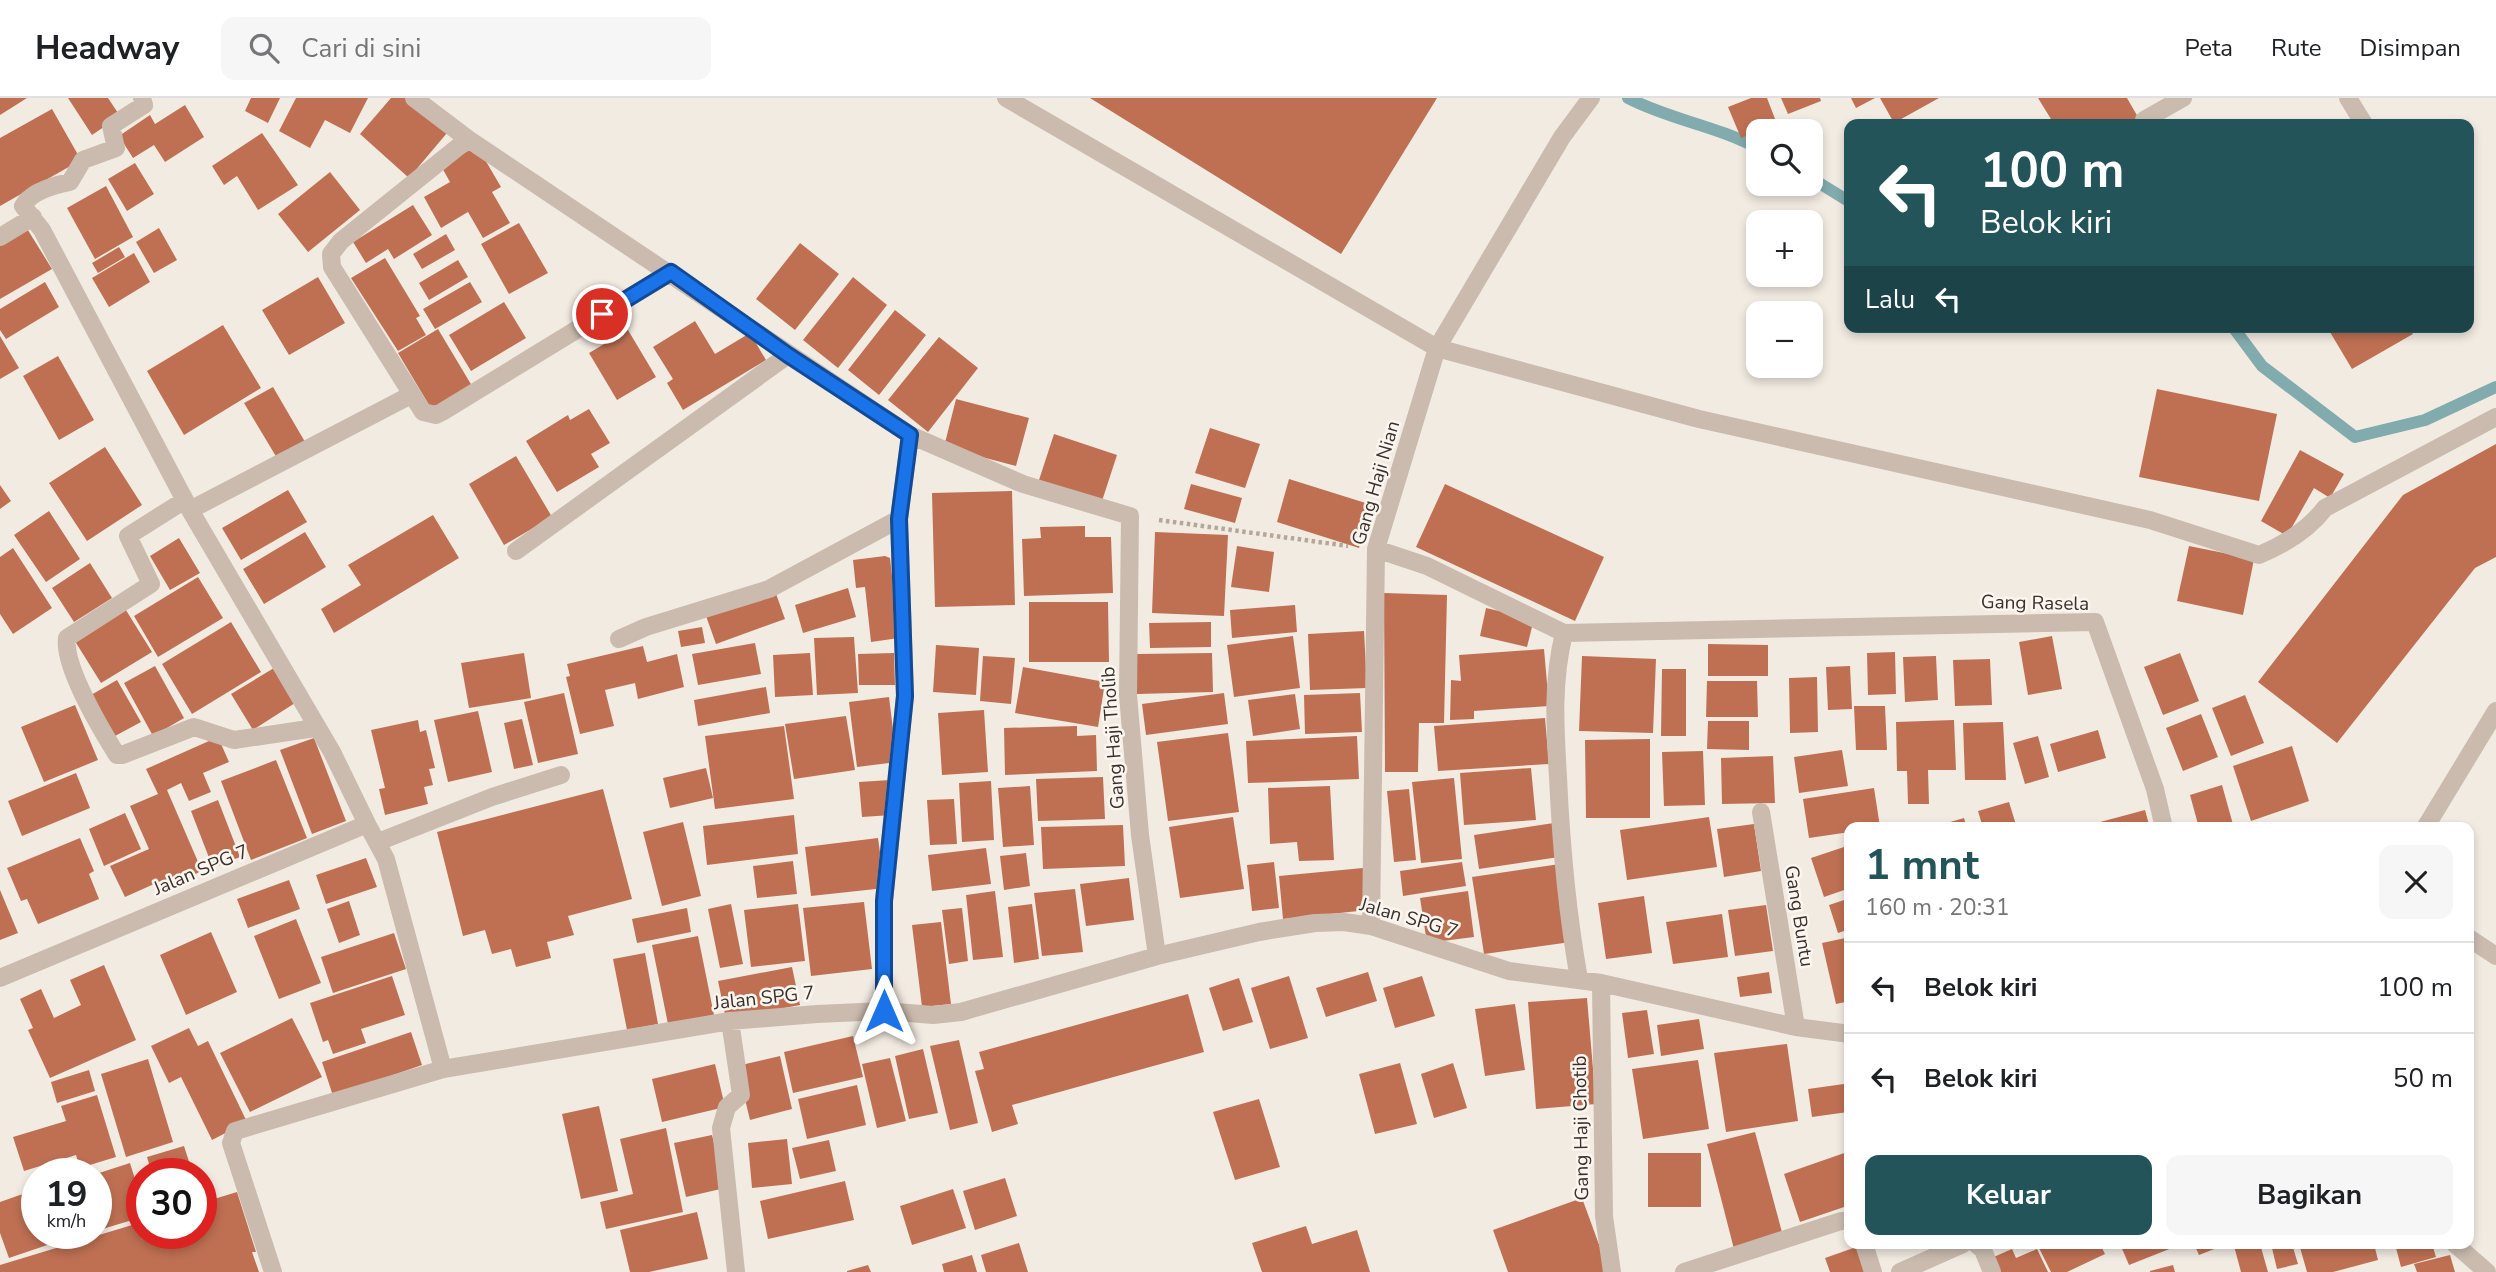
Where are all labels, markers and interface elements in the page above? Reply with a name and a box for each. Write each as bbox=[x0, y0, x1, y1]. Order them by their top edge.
search box bbox=[221, 17, 711, 80]
text: Headway bbox=[35, 26, 179, 71]
icon: search bbox=[245, 29, 283, 67]
text: Cari di sini bbox=[301, 31, 421, 66]
text: Peta bbox=[2184, 32, 2233, 64]
text: Rute bbox=[2271, 32, 2322, 64]
text: Disimpan bbox=[2360, 32, 2461, 64]
map controls bbox=[1746, 119, 1823, 378]
button: search bbox=[1746, 119, 1823, 196]
text: 100 m bbox=[1980, 137, 2124, 204]
icon: left bbox=[1865, 147, 1956, 238]
text: Belok kiri bbox=[1980, 201, 2112, 244]
button: + bbox=[1746, 210, 1823, 287]
icon: left bbox=[1929, 280, 1967, 318]
text: Lalu bbox=[1865, 282, 1915, 317]
pin bbox=[572, 284, 632, 344]
icon: arrive bbox=[583, 295, 621, 333]
button: − bbox=[1746, 301, 1823, 378]
street label: Gang Haji Nian bbox=[1346, 418, 1406, 548]
street label: Gang Rasela bbox=[1981, 589, 2089, 617]
street label: Gang Haji Tholib bbox=[1095, 666, 1131, 810]
text: 1 mnt bbox=[1865, 837, 1979, 894]
street label: Jalan SPG 7 bbox=[148, 838, 253, 902]
button: close bbox=[2379, 845, 2453, 919]
street label: Gang Buntu bbox=[1778, 863, 1820, 969]
street label: Jalan SPG 7 bbox=[1356, 891, 1461, 944]
text: 160 m · 20:31 bbox=[1865, 892, 2010, 923]
icon: left bbox=[1865, 969, 1903, 1007]
text: Belok kiri bbox=[1924, 970, 2037, 1005]
text: 100 m bbox=[2377, 970, 2453, 1005]
position arrow bbox=[847, 974, 921, 1048]
street label: Jalan SPG 7 bbox=[711, 980, 816, 1016]
street label: Gang Haji Chotib bbox=[1567, 1055, 1595, 1201]
icon: left bbox=[1865, 1060, 1903, 1098]
text: Belok kiri bbox=[1924, 1061, 2037, 1096]
text: 50 m bbox=[2393, 1061, 2453, 1096]
button: Keluar bbox=[1865, 1155, 2152, 1235]
button: Bagikan bbox=[2166, 1155, 2453, 1235]
speed limit sign: 30 bbox=[126, 1158, 217, 1249]
text: 19 bbox=[45, 1171, 88, 1218]
text: km/h bbox=[47, 1209, 86, 1233]

